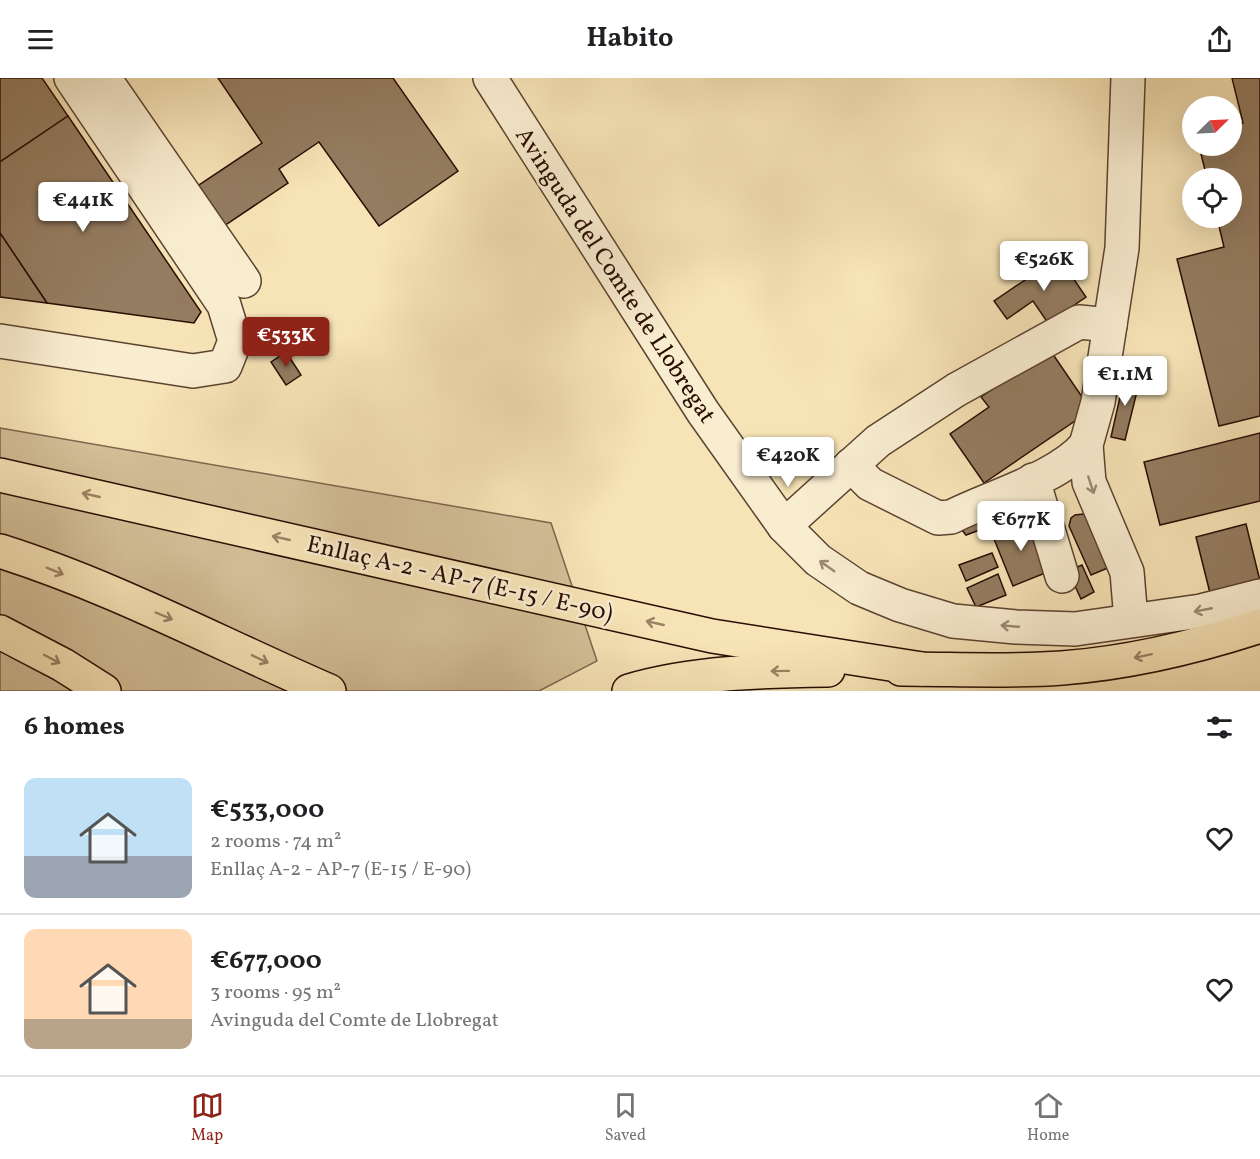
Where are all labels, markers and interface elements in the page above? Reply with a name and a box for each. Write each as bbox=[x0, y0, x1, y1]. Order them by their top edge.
text: Habito bbox=[587, 20, 673, 58]
icon: menu bbox=[24, 23, 57, 56]
icon: share bbox=[1203, 23, 1236, 56]
north arrow bbox=[1182, 96, 1242, 156]
map controls bbox=[1182, 96, 1242, 228]
street label: Avinguda del Comte de Llobregat bbox=[506, 122, 723, 431]
button: locate bbox=[1182, 168, 1242, 228]
pin: €441K bbox=[41, 182, 125, 233]
text: €441K bbox=[52, 187, 114, 215]
pin: €526K bbox=[1002, 241, 1086, 292]
text: €526K bbox=[1014, 246, 1074, 274]
pin: €533K bbox=[244, 317, 328, 368]
text: €533K bbox=[256, 322, 316, 350]
pin: €1.1M bbox=[1083, 356, 1167, 407]
text: €1.1M bbox=[1097, 361, 1153, 389]
pin: €420K bbox=[746, 437, 830, 488]
text: €420K bbox=[756, 442, 820, 470]
one-way arrow bbox=[1087, 475, 1098, 494]
one-way arrow bbox=[81, 488, 100, 500]
pin: €677K bbox=[979, 501, 1063, 552]
text: €677K bbox=[991, 506, 1051, 534]
street label: Enllaç A-2 - AP-7 (E-15 / E-90) bbox=[303, 528, 616, 632]
one-way arrow bbox=[272, 532, 291, 543]
one-way arrow bbox=[820, 560, 836, 572]
one-way arrow bbox=[45, 566, 64, 577]
one-way arrow bbox=[1194, 605, 1213, 616]
one-way arrow bbox=[155, 611, 173, 622]
one-way arrow bbox=[646, 616, 665, 628]
one-way arrow bbox=[1000, 620, 1020, 631]
one-way arrow bbox=[1133, 651, 1152, 663]
one-way arrow bbox=[42, 654, 60, 665]
one-way arrow bbox=[250, 654, 268, 666]
one-way arrow bbox=[770, 665, 790, 677]
text: 6 homes bbox=[24, 709, 125, 745]
icon: filters bbox=[1203, 711, 1236, 744]
text: €533,000 bbox=[210, 792, 324, 828]
icon: home bbox=[72, 802, 144, 874]
icon: heart bbox=[1203, 822, 1236, 855]
text: 2 rooms · 74 m² bbox=[210, 828, 341, 856]
text: Enllaç A-2 - AP-7 (E-15 / E-90) bbox=[210, 856, 471, 884]
text: €677,000 bbox=[210, 943, 322, 979]
icon: home bbox=[72, 953, 144, 1025]
icon: heart bbox=[1203, 973, 1236, 1006]
text: 3 rooms · 95 m² bbox=[210, 979, 341, 1007]
text: Avinguda del Comte de Llobregat bbox=[210, 1007, 499, 1035]
tab: Map bbox=[191, 1089, 224, 1147]
tab: Saved bbox=[605, 1089, 646, 1147]
tab: Home bbox=[1027, 1089, 1069, 1147]

